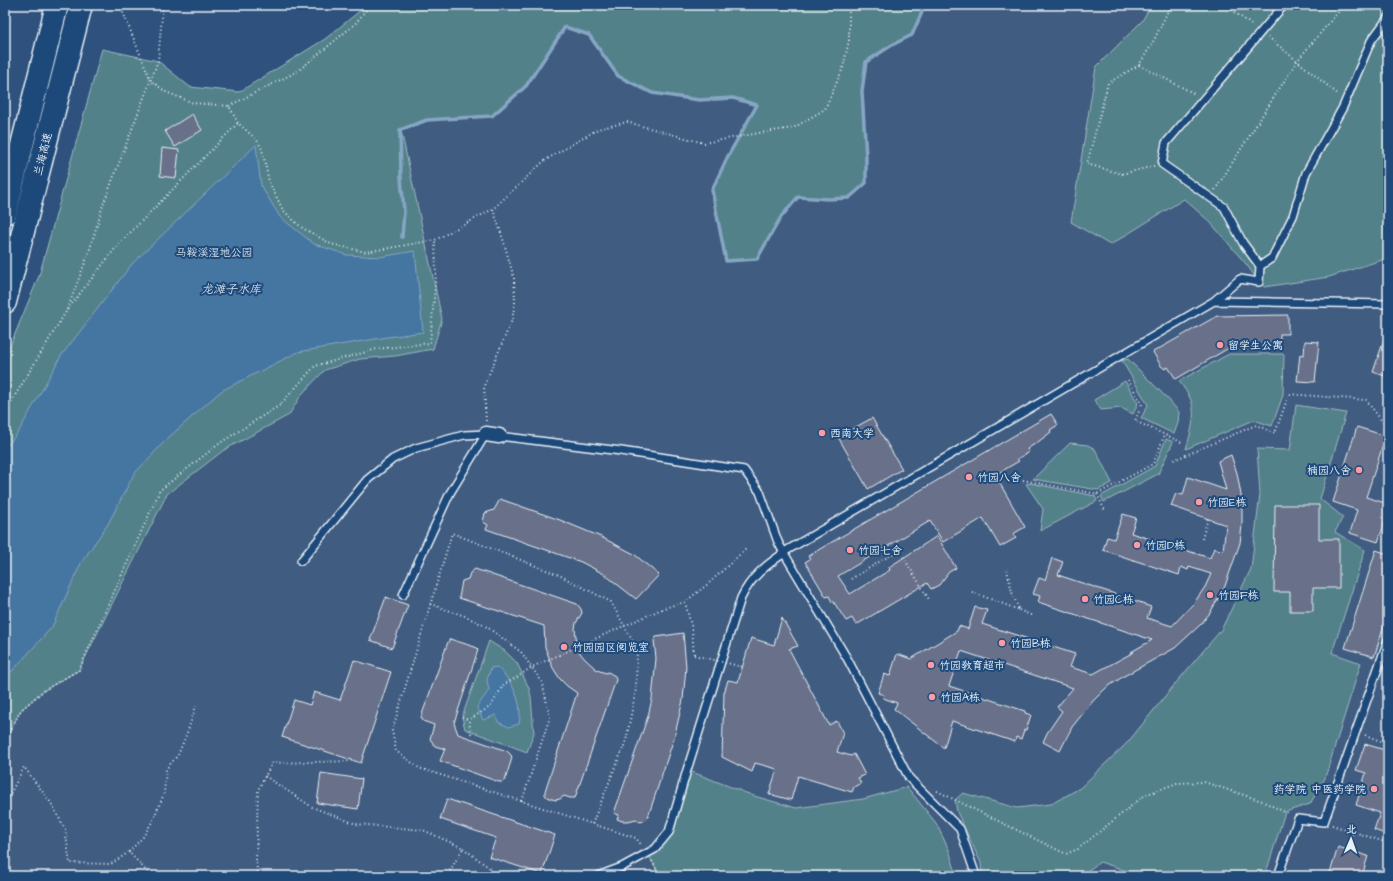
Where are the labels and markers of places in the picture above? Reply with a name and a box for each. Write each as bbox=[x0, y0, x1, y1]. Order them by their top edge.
place label: 留学生公寓 bbox=[1228, 338, 1283, 353]
marker: 留学生公寓 bbox=[1215, 340, 1225, 350]
place label: 西南大学 bbox=[830, 426, 874, 441]
marker: 西南大学 bbox=[817, 428, 827, 438]
place label: 楠园八舍 bbox=[1307, 463, 1351, 478]
marker: 楠园八舍 bbox=[1354, 465, 1364, 475]
place label: 竹园八舍 bbox=[977, 470, 1021, 485]
marker: 竹园八舍 bbox=[964, 472, 974, 482]
place label: 竹园E栋 bbox=[1207, 495, 1247, 510]
marker: 竹园E栋 bbox=[1194, 497, 1204, 507]
place label: 竹园D栋 bbox=[1145, 538, 1185, 553]
marker: 竹园D栋 bbox=[1132, 540, 1142, 550]
place label: 竹园七舍 bbox=[858, 543, 902, 558]
marker: 竹园七舍 bbox=[845, 545, 855, 555]
place label: 竹园F栋 bbox=[1218, 588, 1259, 603]
marker: 竹园F栋 bbox=[1205, 590, 1215, 600]
place label: 竹园C栋 bbox=[1093, 592, 1134, 607]
marker: 竹园C栋 bbox=[1080, 594, 1090, 604]
place label: 竹园B栋 bbox=[1010, 636, 1051, 651]
marker: 竹园B栋 bbox=[997, 638, 1007, 648]
place label: 竹园园区阅览室 bbox=[572, 640, 649, 655]
marker: 竹园园区阅览室 bbox=[559, 642, 569, 652]
place label: 竹园教育超市 bbox=[939, 658, 1005, 673]
marker: 竹园教育超市 bbox=[926, 660, 936, 670]
place label: 竹园A栋 bbox=[940, 690, 980, 705]
marker: 竹园A栋 bbox=[927, 692, 937, 702]
place label: 药学院 中医药学院 bbox=[1274, 782, 1366, 797]
marker: 药学院 中医药学院 bbox=[1369, 784, 1379, 794]

